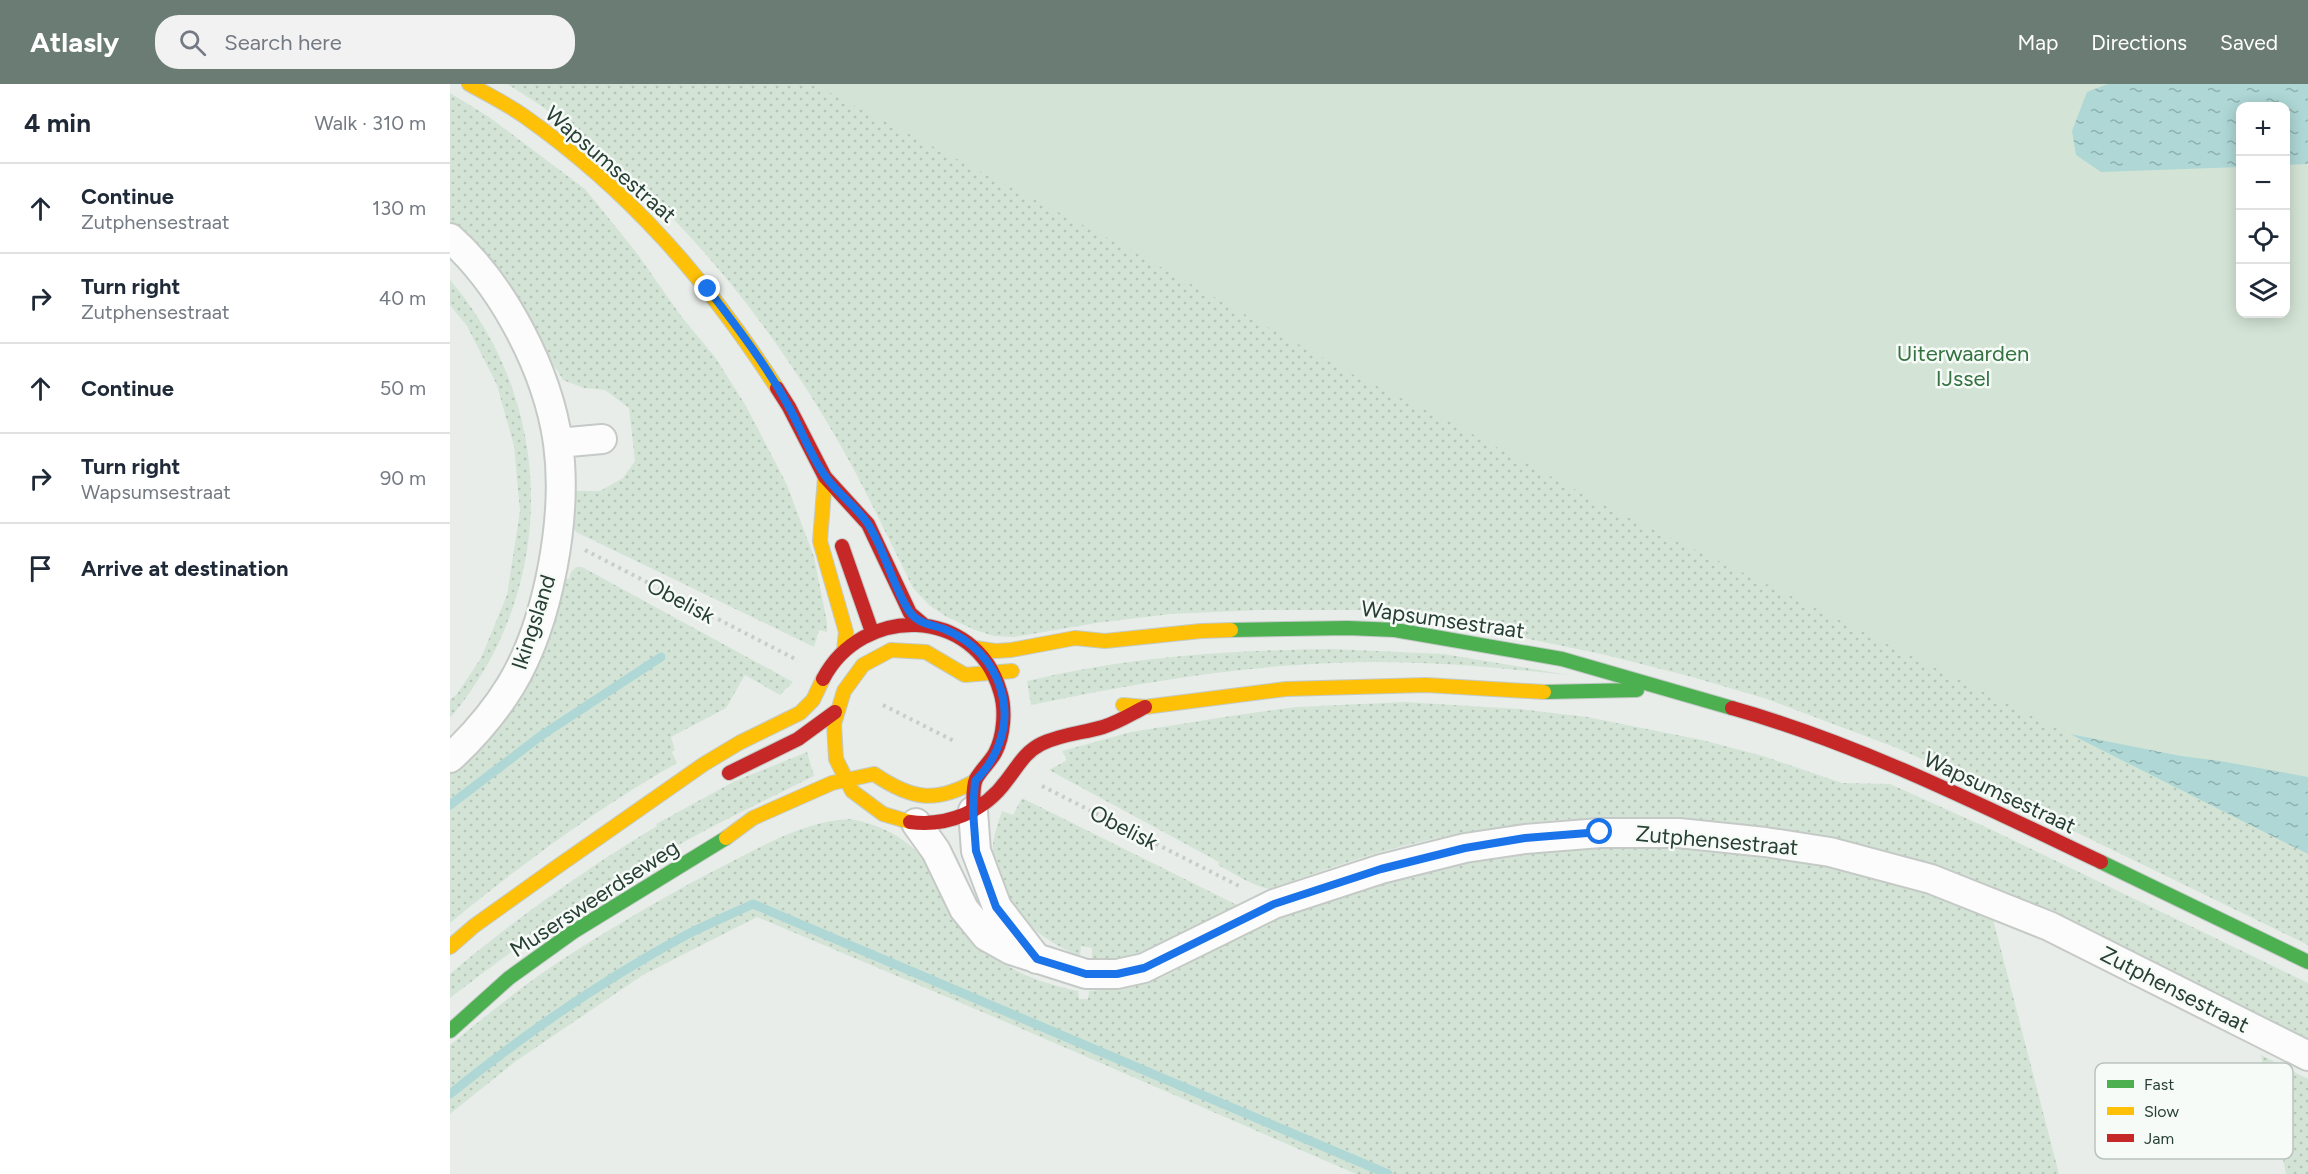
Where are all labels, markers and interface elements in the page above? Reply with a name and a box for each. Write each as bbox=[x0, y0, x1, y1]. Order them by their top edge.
search box bbox=[155, 15, 575, 69]
text: Atlasly bbox=[30, 25, 119, 59]
icon: search bbox=[176, 26, 209, 59]
text: Search here bbox=[224, 29, 342, 56]
text: Map bbox=[2017, 30, 2058, 55]
text: Directions bbox=[2091, 30, 2187, 55]
text: Saved bbox=[2220, 30, 2278, 55]
street label: Wapsumsestraat bbox=[540, 100, 682, 229]
map controls bbox=[2236, 102, 2290, 318]
button: + bbox=[2236, 102, 2290, 156]
text: 4 min bbox=[24, 107, 91, 139]
text: Walk · 310 m bbox=[314, 111, 426, 135]
button: − bbox=[2236, 156, 2290, 210]
text: Continue bbox=[81, 183, 174, 210]
icon: ahead bbox=[24, 192, 57, 225]
text: 130 m bbox=[372, 196, 426, 220]
text: Zutphensestraat bbox=[81, 210, 229, 234]
button: locate bbox=[2236, 210, 2290, 264]
button: layers bbox=[2236, 264, 2290, 318]
text: Turn right bbox=[81, 273, 180, 300]
route end bbox=[694, 275, 720, 301]
icon: right bbox=[24, 282, 57, 315]
text: 40 m bbox=[379, 286, 426, 310]
text: Zutphensestraat bbox=[81, 300, 229, 324]
park label: Uiterwaarden IJssel bbox=[1897, 340, 2029, 392]
icon: ahead bbox=[24, 372, 57, 405]
text: Continue bbox=[81, 375, 174, 402]
text: 50 m bbox=[380, 376, 426, 400]
text: Turn right bbox=[81, 453, 180, 480]
icon: right bbox=[24, 462, 57, 495]
text: 90 m bbox=[380, 466, 426, 490]
text: Wapsumsestraat bbox=[81, 480, 231, 504]
icon: arrive bbox=[24, 552, 57, 585]
text: Arrive at destination bbox=[81, 555, 289, 582]
street label: Ikingsland bbox=[505, 571, 562, 673]
street label: Obelisk bbox=[642, 571, 720, 630]
street label: Wapsumsestraat bbox=[1359, 595, 1526, 644]
street label: Wapsumsestraat bbox=[1919, 745, 2080, 839]
street label: Obelisk bbox=[1085, 799, 1163, 856]
route start bbox=[1586, 818, 1612, 844]
street label: Zutphensestraat bbox=[1634, 820, 1799, 861]
street label: Musersweerdseweg bbox=[505, 834, 684, 963]
street label: Zutphensestraat bbox=[2096, 940, 2254, 1039]
legend bbox=[2095, 1063, 2293, 1159]
text: Fast bbox=[2144, 1075, 2174, 1094]
text: Slow bbox=[2144, 1102, 2179, 1121]
text: Jam bbox=[2144, 1129, 2174, 1148]

